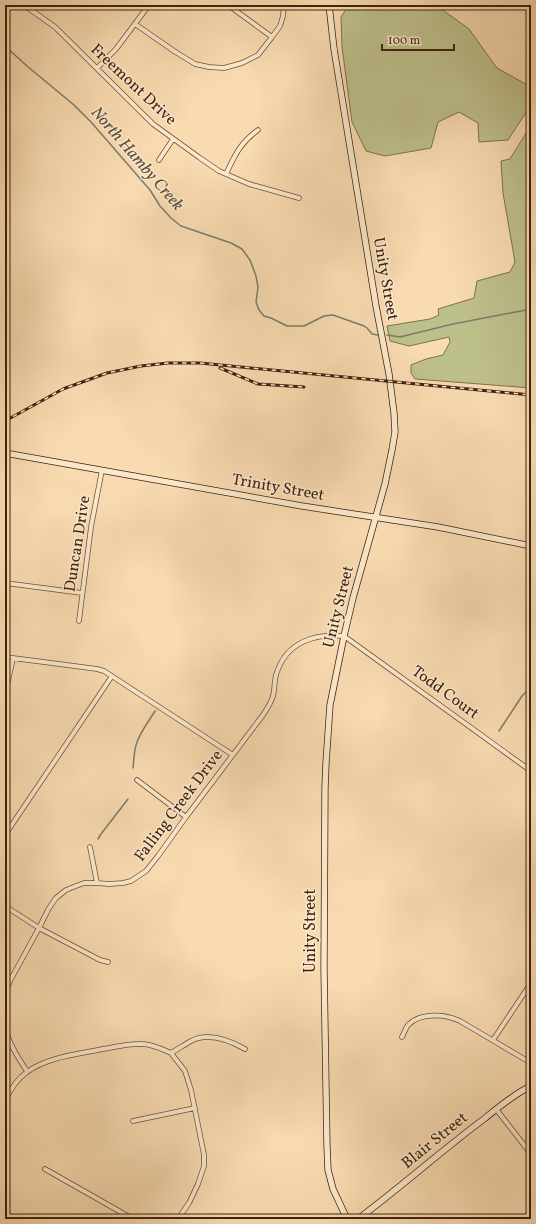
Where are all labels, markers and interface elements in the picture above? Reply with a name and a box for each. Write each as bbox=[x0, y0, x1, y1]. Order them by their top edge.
scale bar bbox=[382, 26, 454, 52]
text: 100 m bbox=[388, 33, 421, 49]
street label: Freemont Drive bbox=[85, 39, 181, 131]
water label: North Hamby Creek bbox=[85, 102, 189, 216]
street label: Unity Street bbox=[367, 236, 403, 323]
street label: Trinity Street bbox=[230, 469, 326, 507]
street label: Duncan Drive bbox=[60, 494, 96, 594]
street label: Unity Street bbox=[318, 563, 360, 650]
street label: Todd Court bbox=[407, 661, 483, 725]
street label: Falling Creek Drive bbox=[130, 746, 228, 866]
street label: Unity Street bbox=[300, 889, 322, 973]
street label: Blair Street bbox=[397, 1107, 473, 1175]

